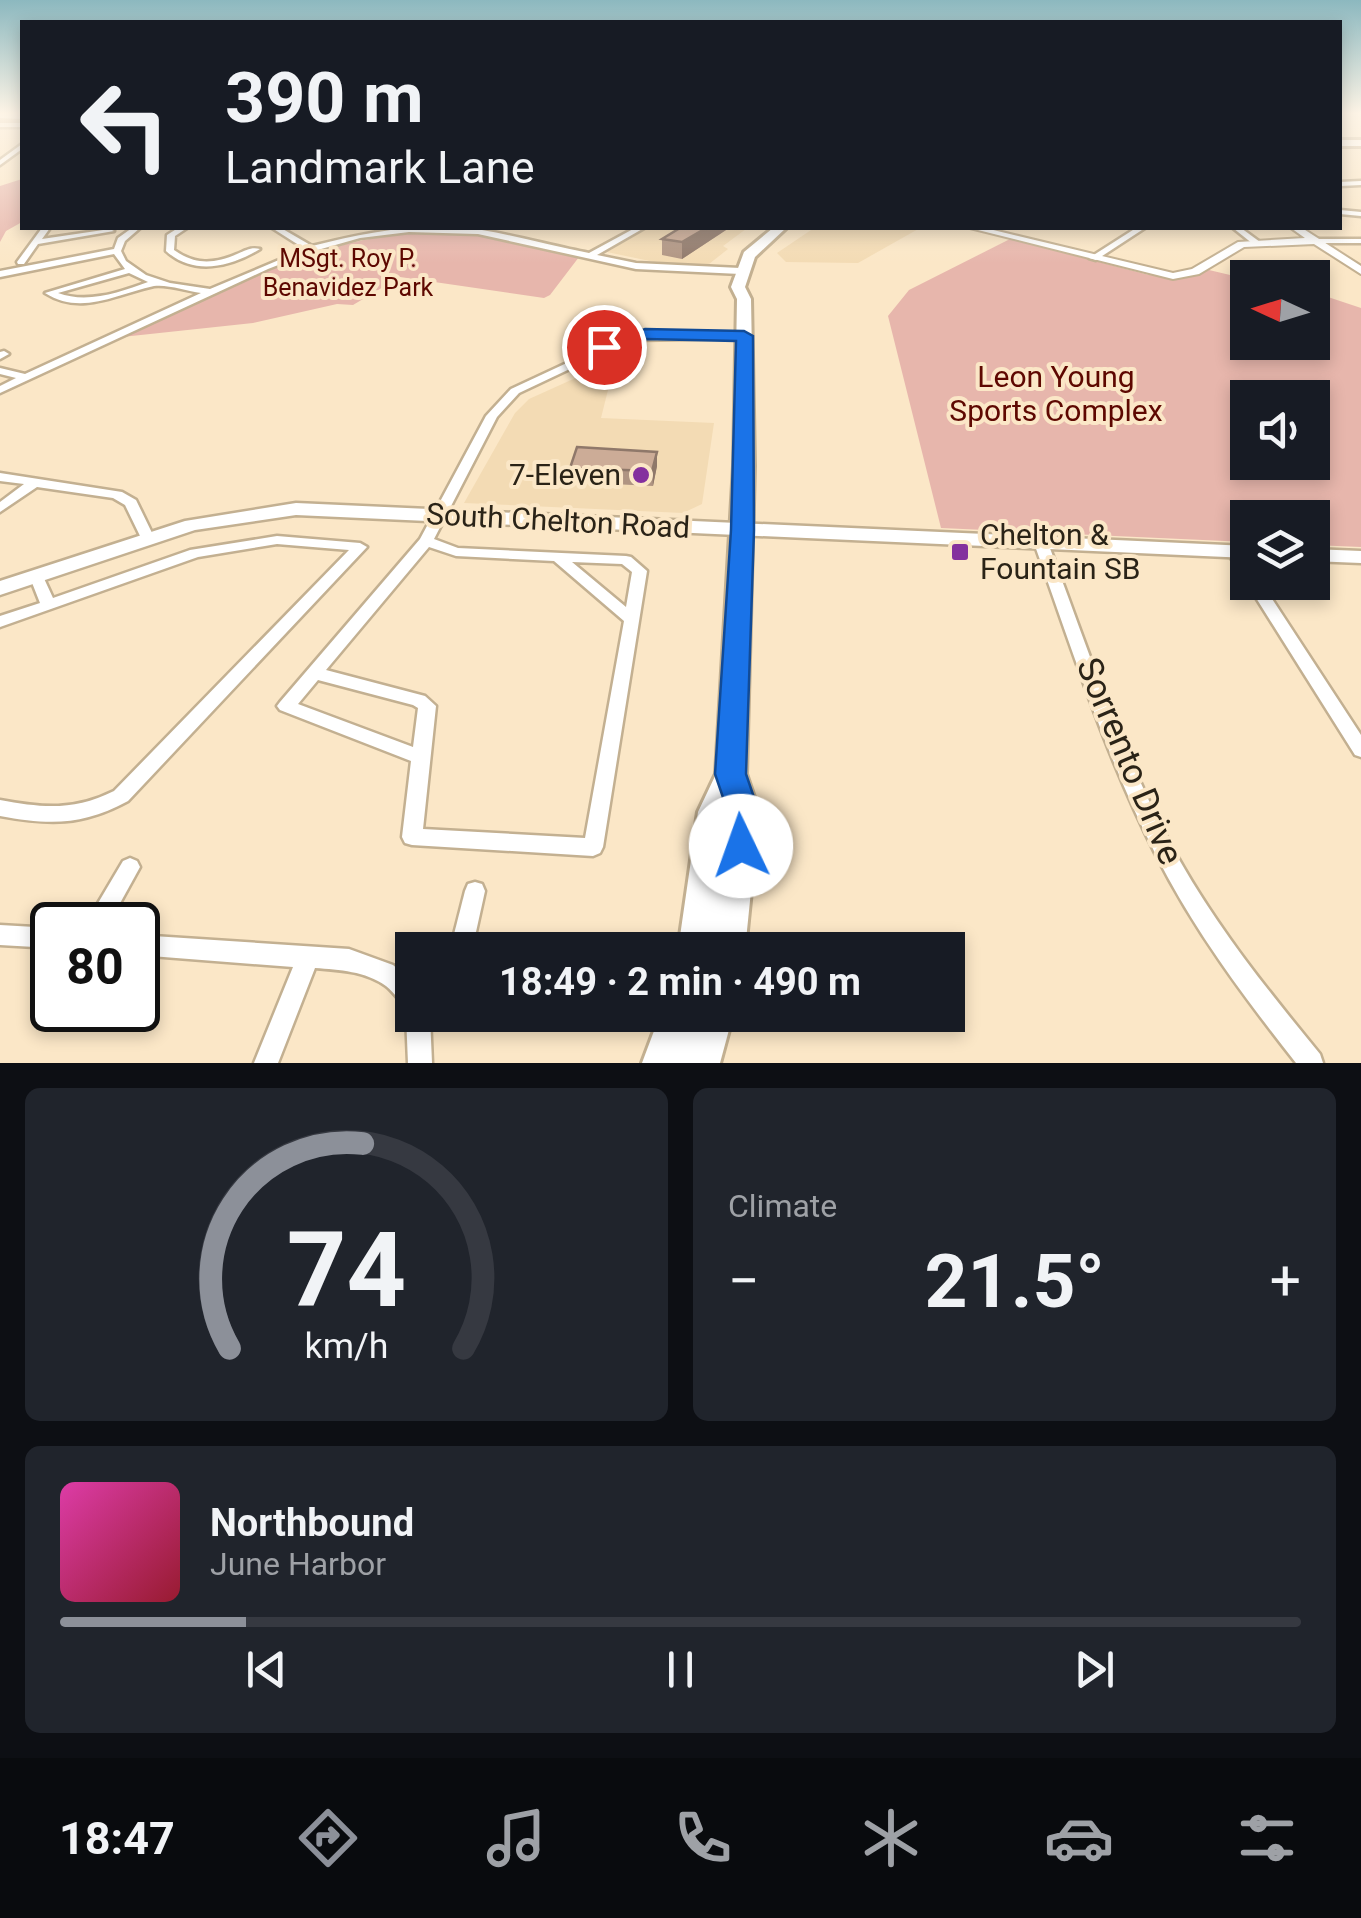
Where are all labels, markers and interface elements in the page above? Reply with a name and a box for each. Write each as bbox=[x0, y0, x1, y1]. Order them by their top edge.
text: 390 m bbox=[225, 57, 424, 139]
icon: left bbox=[60, 60, 190, 190]
text: Landmark Lane bbox=[225, 141, 535, 194]
park label: MSgt. Roy P. Benavidez Park bbox=[263, 244, 434, 302]
north arrow bbox=[1230, 260, 1330, 360]
map controls bbox=[1230, 260, 1330, 600]
pin bbox=[562, 305, 647, 390]
icon: arrive bbox=[577, 320, 632, 375]
park label: Leon Young Sports Complex bbox=[949, 359, 1163, 428]
button: sound bbox=[1230, 380, 1330, 480]
place label: 7-Eleven bbox=[509, 457, 621, 492]
marker: 7-Eleven bbox=[630, 464, 652, 486]
street label: South Chelton Road bbox=[425, 496, 691, 545]
button: layers bbox=[1230, 500, 1330, 600]
place label: Chelton & Fountain SB bbox=[980, 517, 1140, 586]
marker: Chelton & Fountain SB bbox=[949, 541, 971, 563]
street label: Sorrento Drive bbox=[1068, 652, 1191, 871]
position arrow bbox=[689, 794, 793, 898]
speed limit sign: 80 bbox=[30, 902, 160, 1032]
text: 18:49 · 2 min · 490 m bbox=[499, 960, 861, 1004]
text: Climate bbox=[728, 1187, 837, 1225]
text: 74 bbox=[287, 1210, 406, 1331]
text: 21.5° bbox=[925, 1237, 1105, 1325]
text: − bbox=[728, 1249, 759, 1313]
text: + bbox=[1270, 1249, 1301, 1313]
text: km/h bbox=[305, 1325, 388, 1367]
text: Northbound bbox=[210, 1501, 414, 1545]
text: June Harbor bbox=[210, 1545, 386, 1583]
icon: previous bbox=[239, 1642, 294, 1697]
icon: pause bbox=[653, 1642, 708, 1697]
icon: next bbox=[1067, 1642, 1122, 1697]
icon: directions bbox=[293, 1803, 363, 1873]
icon: music bbox=[481, 1803, 551, 1873]
icon: phone bbox=[668, 1803, 738, 1873]
icon: climate bbox=[856, 1803, 926, 1873]
icon: car bbox=[1044, 1803, 1114, 1873]
icon: filters bbox=[1232, 1803, 1302, 1873]
text: 18:47 bbox=[59, 1812, 175, 1865]

